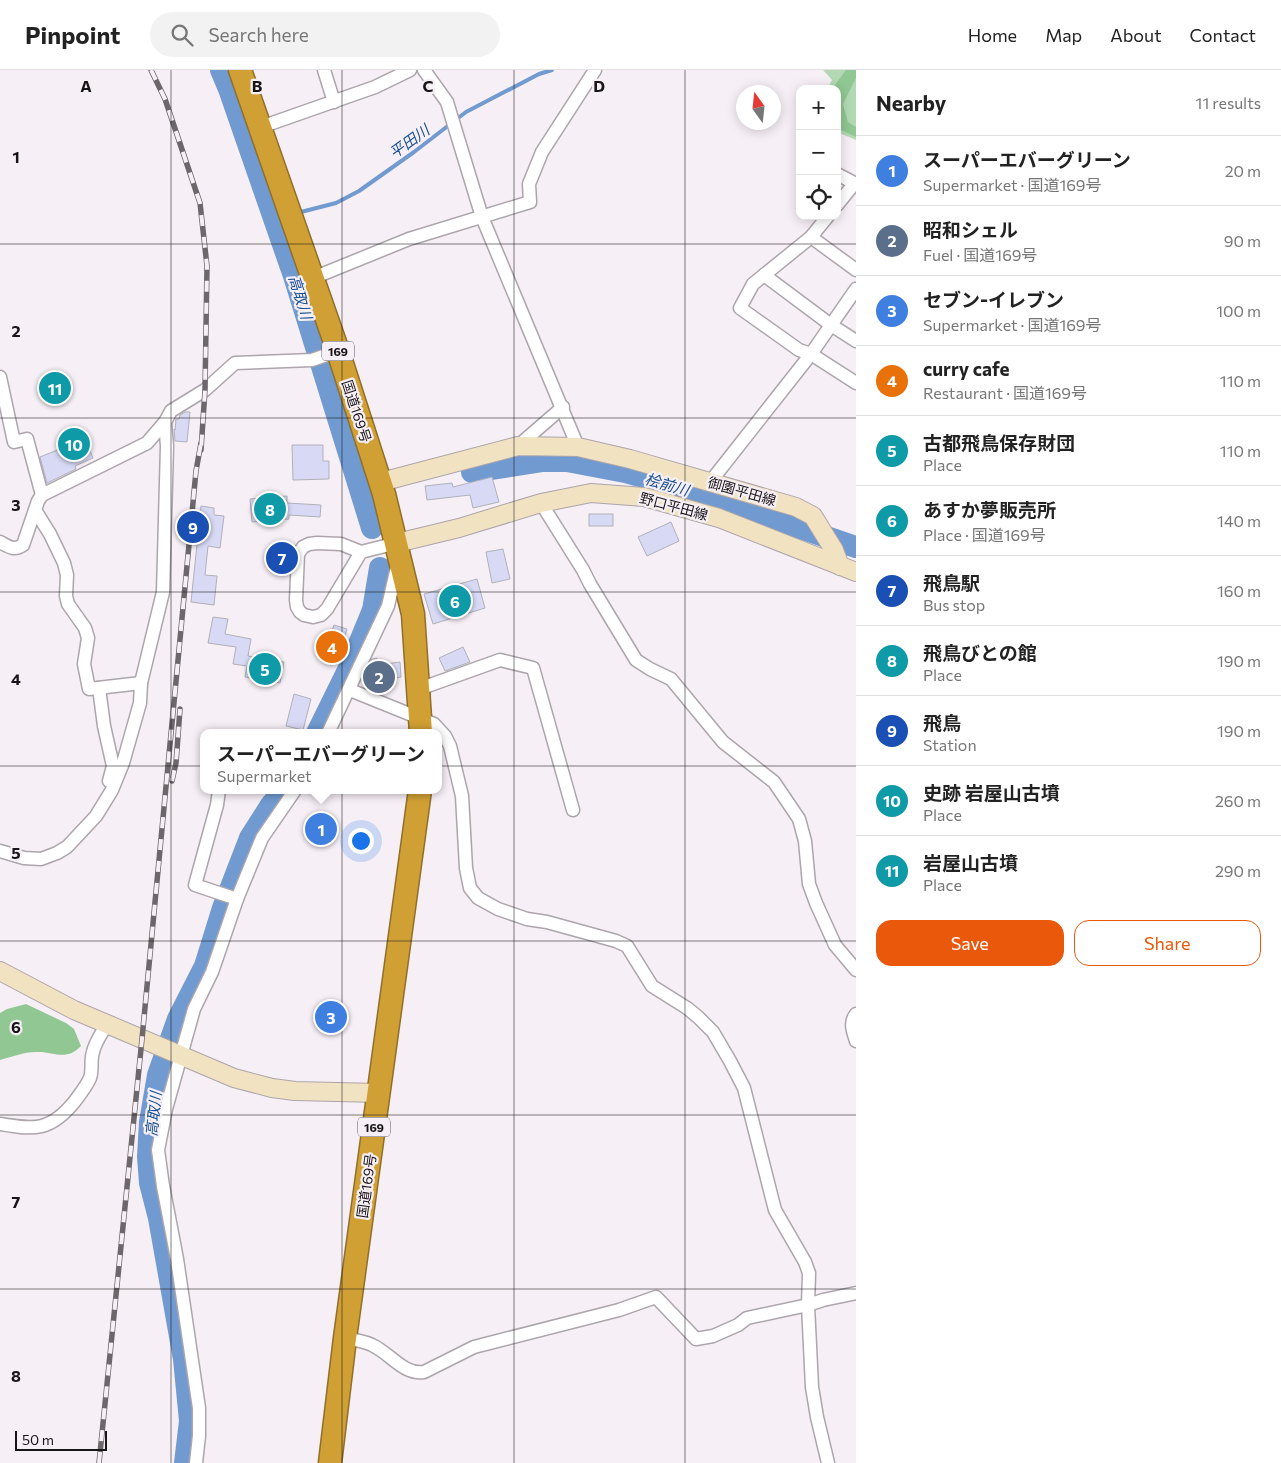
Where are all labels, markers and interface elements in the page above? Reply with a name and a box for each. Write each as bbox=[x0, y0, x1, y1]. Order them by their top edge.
search box bbox=[150, 12, 500, 57]
text: Pinpoint bbox=[25, 20, 120, 49]
icon: search bbox=[168, 21, 196, 49]
text: Search here bbox=[208, 23, 309, 46]
text: Home bbox=[968, 24, 1017, 46]
text: Map bbox=[1045, 24, 1082, 46]
text: About bbox=[1110, 24, 1162, 46]
text: Contact bbox=[1190, 24, 1256, 46]
text: A bbox=[80, 76, 92, 95]
text: B bbox=[252, 76, 263, 95]
text: C bbox=[423, 76, 434, 95]
text: D bbox=[593, 76, 605, 95]
north arrow bbox=[736, 85, 781, 130]
map controls bbox=[796, 85, 841, 220]
button: + bbox=[796, 85, 841, 130]
text: Nearby bbox=[876, 90, 946, 115]
text: 11 results bbox=[1196, 93, 1261, 112]
water label: 平田川 bbox=[386, 119, 434, 162]
button: − bbox=[796, 130, 841, 175]
text: 1 bbox=[12, 147, 20, 166]
text: スーパーエバーグリーン bbox=[923, 148, 1131, 171]
text: 1 bbox=[888, 161, 896, 180]
text: 20 m bbox=[1225, 161, 1261, 180]
button: locate bbox=[796, 175, 841, 220]
text: Supermarket · 国道169号 bbox=[923, 175, 1102, 194]
text: 昭和シェル bbox=[923, 218, 1018, 241]
text: 2 bbox=[887, 231, 897, 250]
text: 90 m bbox=[1224, 231, 1261, 250]
text: Fuel · 国道169号 bbox=[923, 245, 1037, 264]
water label: 高取川 bbox=[286, 273, 317, 323]
text: セブン-イレブン bbox=[923, 288, 1064, 311]
text: 3 bbox=[887, 301, 897, 320]
text: 100 m bbox=[1216, 301, 1261, 320]
text: Supermarket · 国道169号 bbox=[923, 315, 1102, 334]
text: 2 bbox=[11, 321, 21, 340]
road number: 169 bbox=[322, 342, 354, 360]
text: curry cafe bbox=[923, 357, 1009, 380]
pin: 11 bbox=[39, 369, 71, 407]
text: 4 bbox=[887, 371, 897, 390]
text: 110 m bbox=[1220, 371, 1261, 390]
street label: 国道169号 bbox=[339, 378, 375, 444]
text: Restaurant · 国道169号 bbox=[923, 383, 1087, 402]
pin: 10 bbox=[58, 425, 90, 463]
text: 古都飛鳥保存財団 bbox=[923, 431, 1075, 454]
text: 5 bbox=[887, 441, 897, 460]
text: 110 m bbox=[1220, 441, 1261, 460]
text: Place bbox=[923, 455, 962, 474]
water label: 桧前川 bbox=[643, 469, 693, 499]
street label: 御園平田線 bbox=[706, 473, 778, 509]
street label: 野口平田線 bbox=[638, 489, 710, 523]
pin: 8 bbox=[254, 490, 286, 528]
text: 3 bbox=[11, 495, 21, 514]
text: あすか夢販売所 bbox=[923, 498, 1056, 521]
pin: 9 bbox=[177, 508, 209, 546]
text: 6 bbox=[887, 511, 897, 530]
text: 140 m bbox=[1217, 511, 1261, 530]
text: Place · 国道169号 bbox=[923, 525, 1046, 544]
pin: 7 bbox=[266, 539, 298, 577]
text: 飛鳥駅 bbox=[923, 571, 980, 594]
text: 7 bbox=[888, 581, 896, 600]
text: 160 m bbox=[1217, 581, 1261, 600]
pin: 6 bbox=[439, 582, 471, 620]
text: Bus stop bbox=[923, 595, 985, 614]
pin: 4 bbox=[316, 628, 348, 666]
text: 飛鳥びとの館 bbox=[923, 641, 1037, 664]
pin: 5 bbox=[249, 650, 281, 688]
text: 8 bbox=[887, 651, 897, 670]
text: 190 m bbox=[1217, 651, 1261, 670]
pin: 2 bbox=[363, 658, 395, 696]
text: Place bbox=[923, 665, 962, 684]
text: 4 bbox=[11, 669, 21, 688]
text: 飛鳥 bbox=[923, 711, 961, 734]
text: 9 bbox=[887, 721, 897, 740]
text: 190 m bbox=[1217, 721, 1261, 740]
popup bbox=[200, 729, 442, 794]
text: Station bbox=[923, 735, 977, 754]
text: スーパーエバーグリーン bbox=[217, 742, 425, 765]
text: Supermarket bbox=[217, 766, 312, 785]
text: 史跡 岩屋山古墳 bbox=[923, 781, 1060, 804]
text: 10 bbox=[883, 791, 901, 810]
text: 260 m bbox=[1215, 791, 1261, 810]
text: Place bbox=[923, 805, 962, 824]
pin: 1 bbox=[305, 810, 337, 848]
your location bbox=[348, 828, 374, 854]
text: 5 bbox=[11, 843, 21, 862]
text: 岩屋山古墳 bbox=[923, 851, 1018, 874]
text: 11 bbox=[885, 861, 899, 880]
text: 290 m bbox=[1215, 861, 1261, 880]
text: Place bbox=[923, 875, 962, 894]
button: Save bbox=[876, 920, 1064, 966]
button: Share bbox=[1074, 920, 1261, 966]
pin: 3 bbox=[315, 998, 347, 1036]
text: 6 bbox=[11, 1017, 21, 1036]
water label: 高取川 bbox=[142, 1089, 165, 1137]
road number: 169 bbox=[358, 1118, 390, 1136]
street label: 国道169号 bbox=[353, 1153, 379, 1219]
text: 7 bbox=[12, 1192, 21, 1211]
text: 8 bbox=[11, 1366, 21, 1385]
scale bar bbox=[15, 1428, 108, 1451]
text: 50 m bbox=[22, 1431, 54, 1448]

